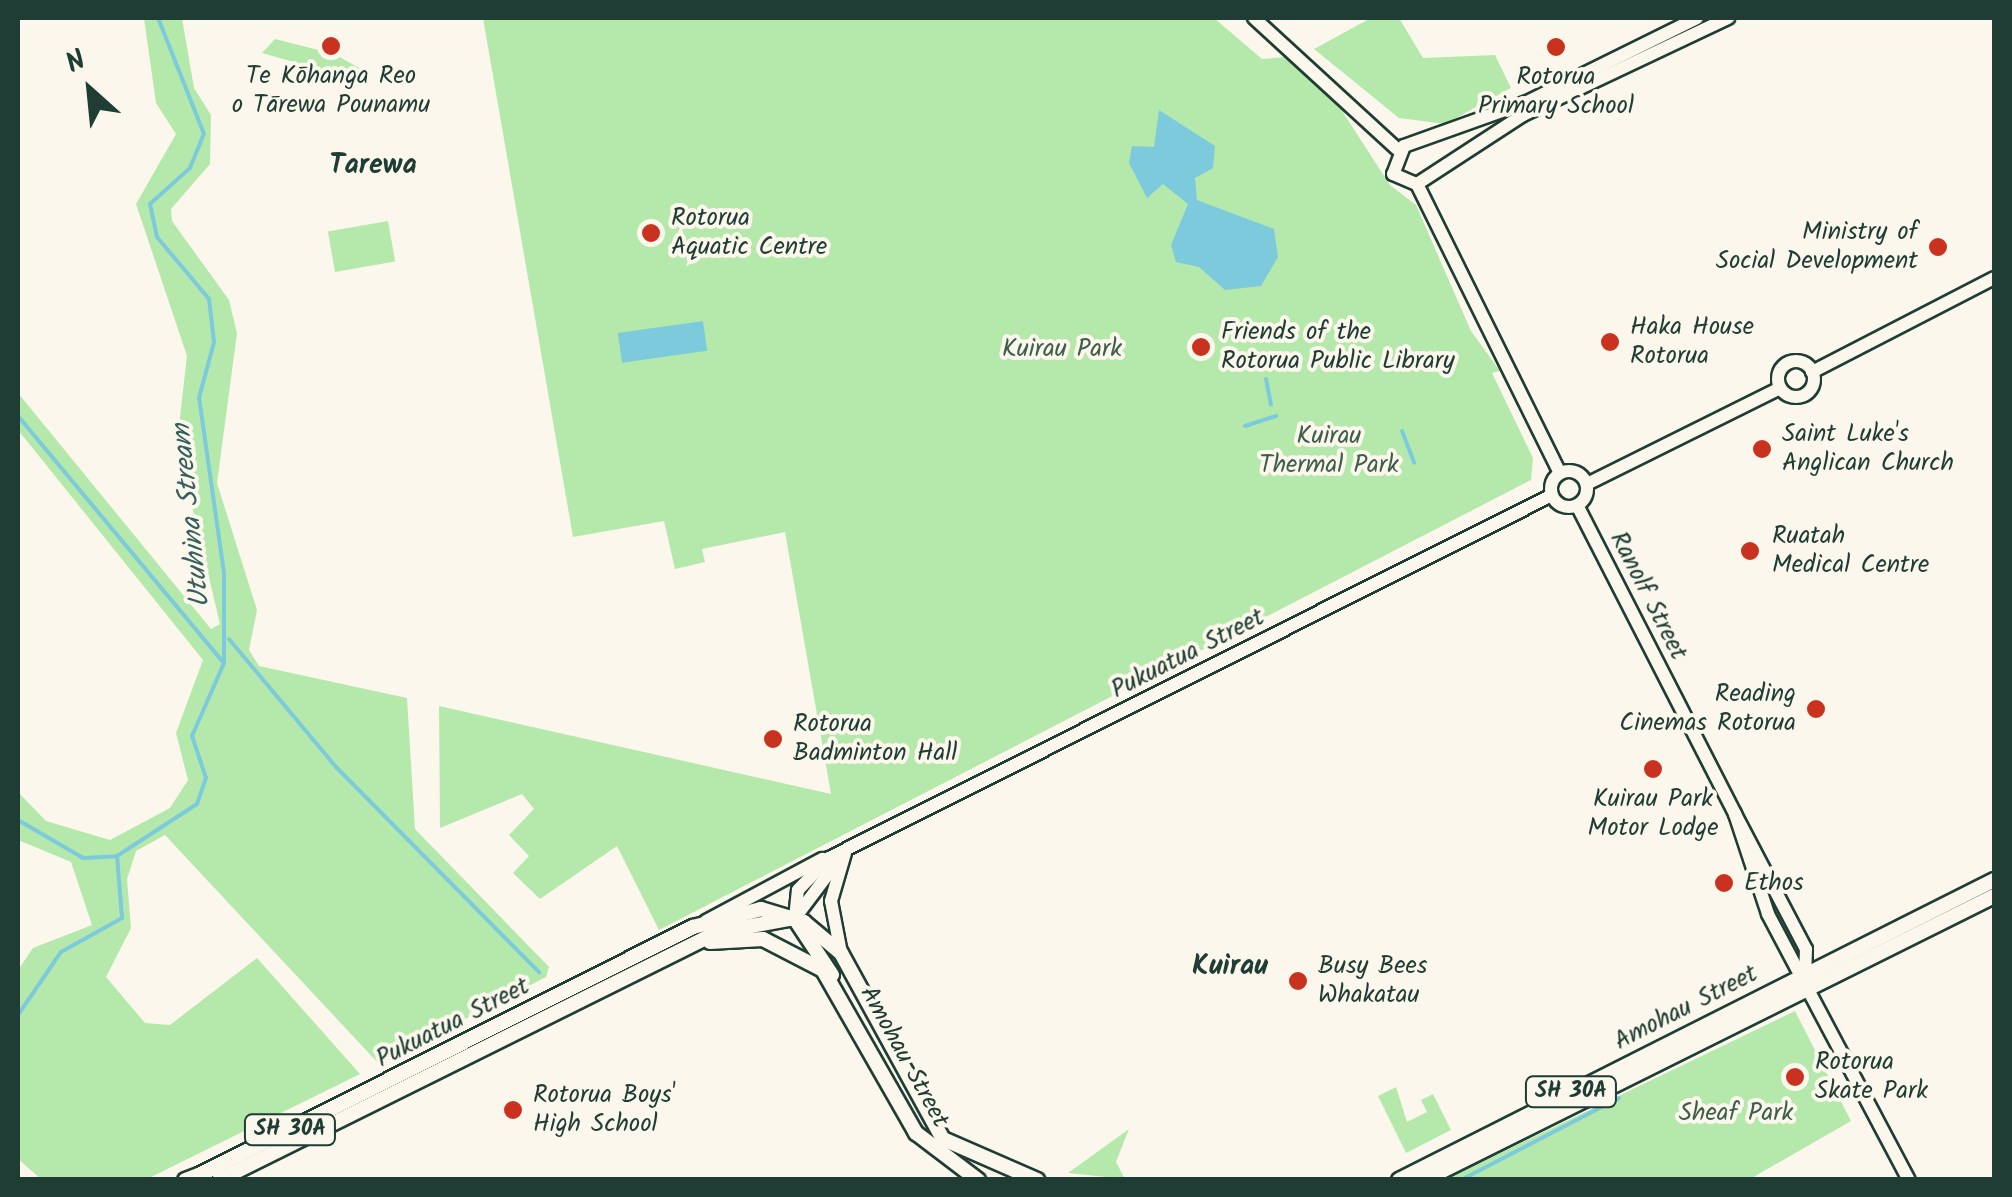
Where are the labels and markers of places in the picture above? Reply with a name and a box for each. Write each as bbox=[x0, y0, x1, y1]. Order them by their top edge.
marker: Te Kōhanga Reo o Tārewa Pounamu bbox=[320, 35, 342, 57]
marker: Rotorua Primary School bbox=[1545, 36, 1567, 58]
place label: Te Kōhanga Reo o Tārewa Pounamu bbox=[232, 62, 430, 121]
place label: Rotorua Primary School bbox=[1478, 63, 1634, 122]
place label: Rotorua Aquatic Centre bbox=[671, 204, 827, 263]
place label: Ministry of Social Development bbox=[1716, 218, 1918, 277]
marker: Rotorua Aquatic Centre bbox=[640, 222, 662, 244]
marker: Ministry of Social Development bbox=[1927, 236, 1949, 258]
place label: Haka House Rotorua bbox=[1630, 313, 1754, 372]
place label: Friends of the Rotorua Public Library bbox=[1221, 318, 1455, 377]
marker: Haka House Rotorua bbox=[1599, 331, 1621, 353]
marker: Friends of the Rotorua Public Library bbox=[1190, 336, 1212, 358]
place label: Saint Luke's Anglican Church bbox=[1782, 420, 1954, 479]
marker: Saint Luke's Anglican Church bbox=[1751, 438, 1773, 460]
place label: Ruatah Medical Centre bbox=[1772, 522, 1929, 581]
marker: Ruatah Medical Centre bbox=[1737, 538, 1763, 564]
place label: Reading Cinemas Rotorua bbox=[1619, 680, 1796, 739]
marker: Reading Cinemas Rotorua bbox=[1805, 698, 1827, 720]
place label: Rotorua Badminton Hall bbox=[793, 710, 957, 769]
marker: Rotorua Badminton Hall bbox=[762, 728, 784, 750]
marker: Kuirau Park Motor Lodge bbox=[1642, 758, 1664, 780]
place label: Kuirau Park Motor Lodge bbox=[1588, 785, 1718, 844]
place label: Ethos bbox=[1744, 868, 1804, 898]
marker: Ethos bbox=[1713, 872, 1735, 894]
place label: Busy Bees Whakatau bbox=[1318, 952, 1427, 1011]
marker: Busy Bees Whakatau bbox=[1287, 970, 1309, 992]
place label: Rotorua Skate Park bbox=[1815, 1048, 1928, 1107]
marker: Rotorua Skate Park bbox=[1784, 1066, 1806, 1088]
place label: Rotorua Boys' High School bbox=[533, 1081, 675, 1140]
marker: Rotorua Boys' High School bbox=[502, 1099, 524, 1121]

